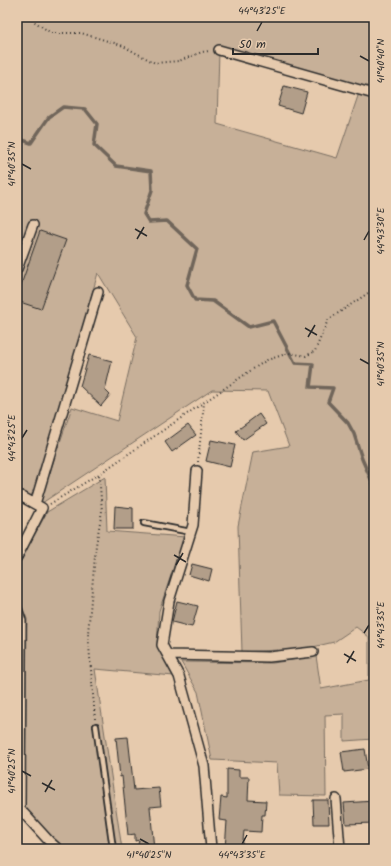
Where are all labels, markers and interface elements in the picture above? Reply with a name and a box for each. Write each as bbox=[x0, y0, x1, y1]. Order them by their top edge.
text: 44°43'25"E bbox=[238, 3, 287, 19]
scale bar bbox=[233, 30, 318, 56]
text: 50 m bbox=[239, 35, 266, 54]
text: 41°40'40"N bbox=[373, 38, 389, 83]
text: 41°40'35"N bbox=[4, 141, 20, 187]
text: 44°43'30"E bbox=[373, 206, 389, 254]
text: 41°40'35"N bbox=[373, 341, 389, 387]
text: 44°43'25"E bbox=[4, 413, 20, 462]
text: 44°43'35"E bbox=[373, 600, 389, 649]
text: 41°40'25"N bbox=[4, 748, 20, 794]
text: 41°40'25"N bbox=[126, 847, 172, 863]
text: 44°43'35"E bbox=[218, 847, 267, 863]

